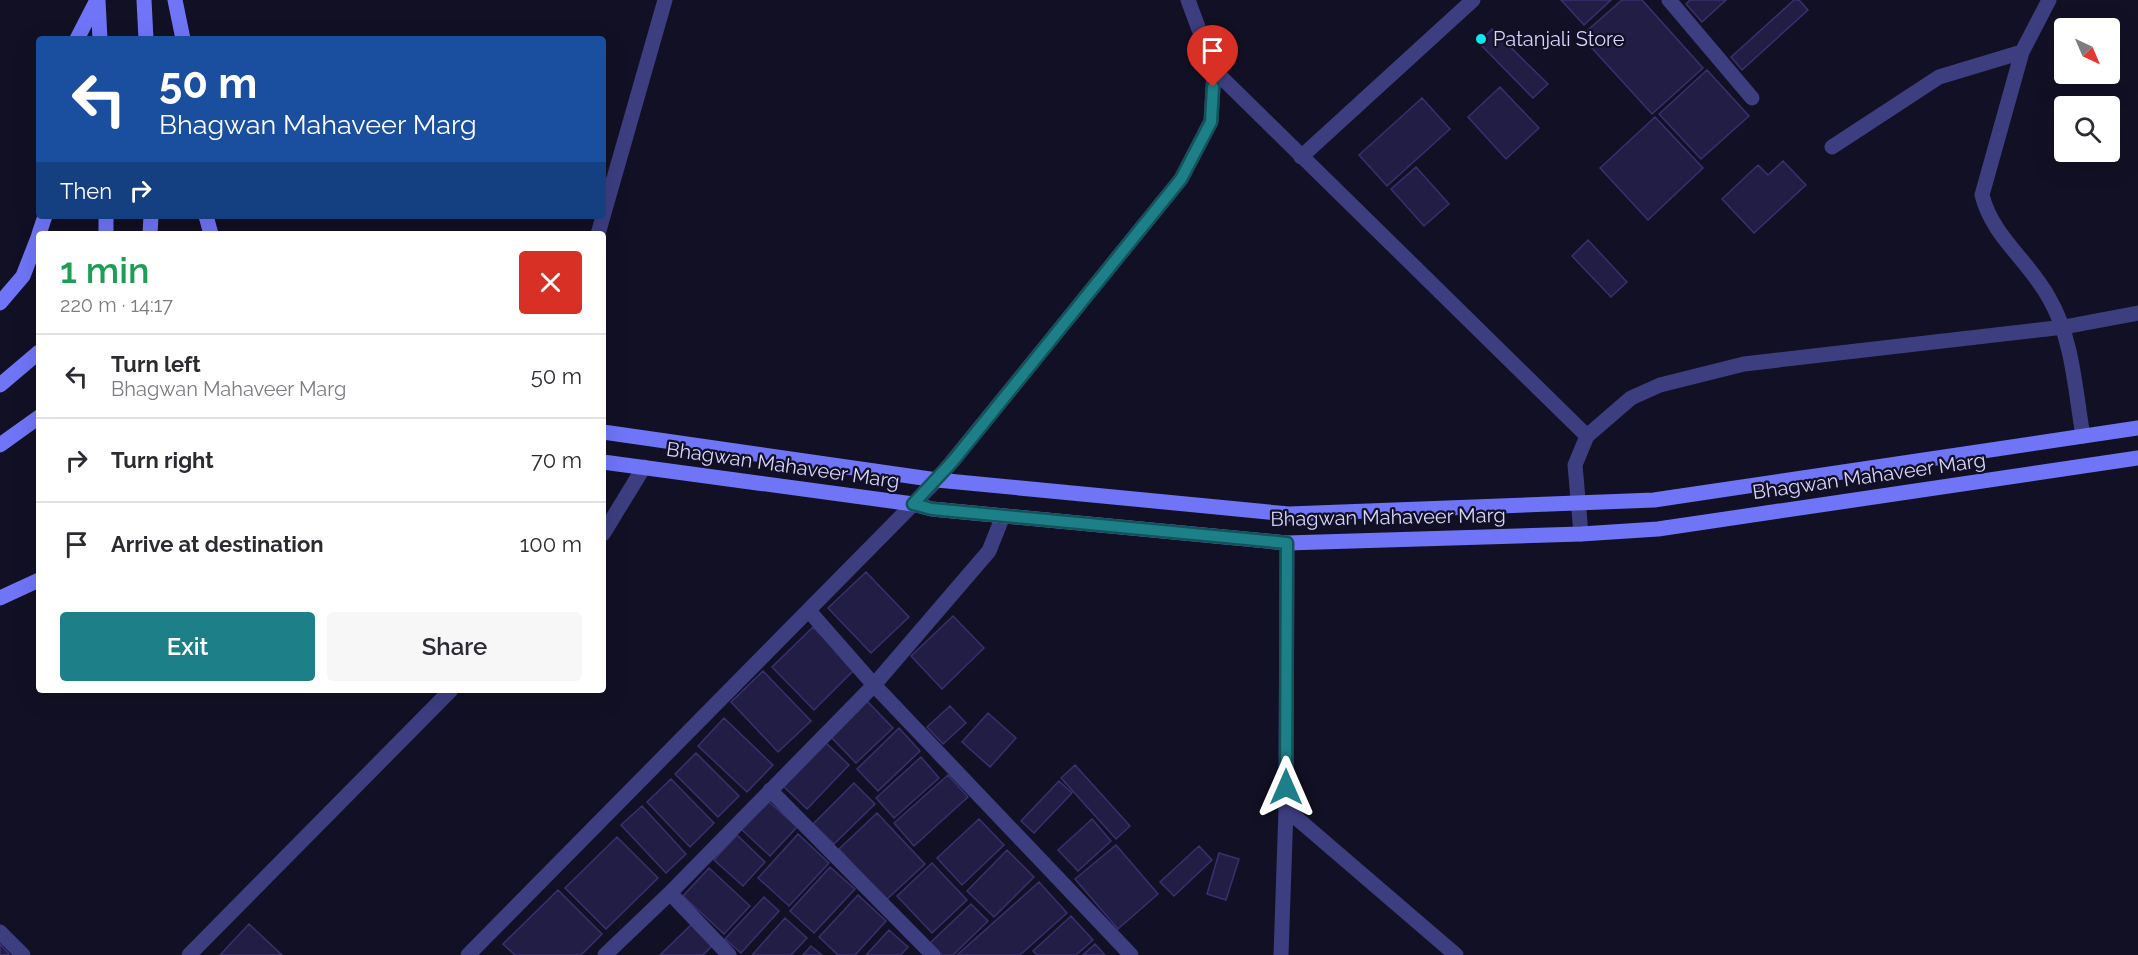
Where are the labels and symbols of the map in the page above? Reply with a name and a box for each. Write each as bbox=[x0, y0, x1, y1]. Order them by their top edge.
north arrow bbox=[2054, 18, 2120, 84]
pin bbox=[1187, 25, 1238, 87]
place label: Patanjali Store bbox=[1493, 27, 1625, 51]
marker: Patanjali Store bbox=[1474, 32, 1488, 46]
street label: Bhagwan Mahaveer Marg bbox=[665, 437, 901, 493]
street label: Bhagwan Mahaveer Marg bbox=[1751, 448, 1987, 504]
street label: Bhagwan Mahaveer Marg bbox=[1270, 503, 1506, 531]
position arrow bbox=[1254, 755, 1318, 819]

